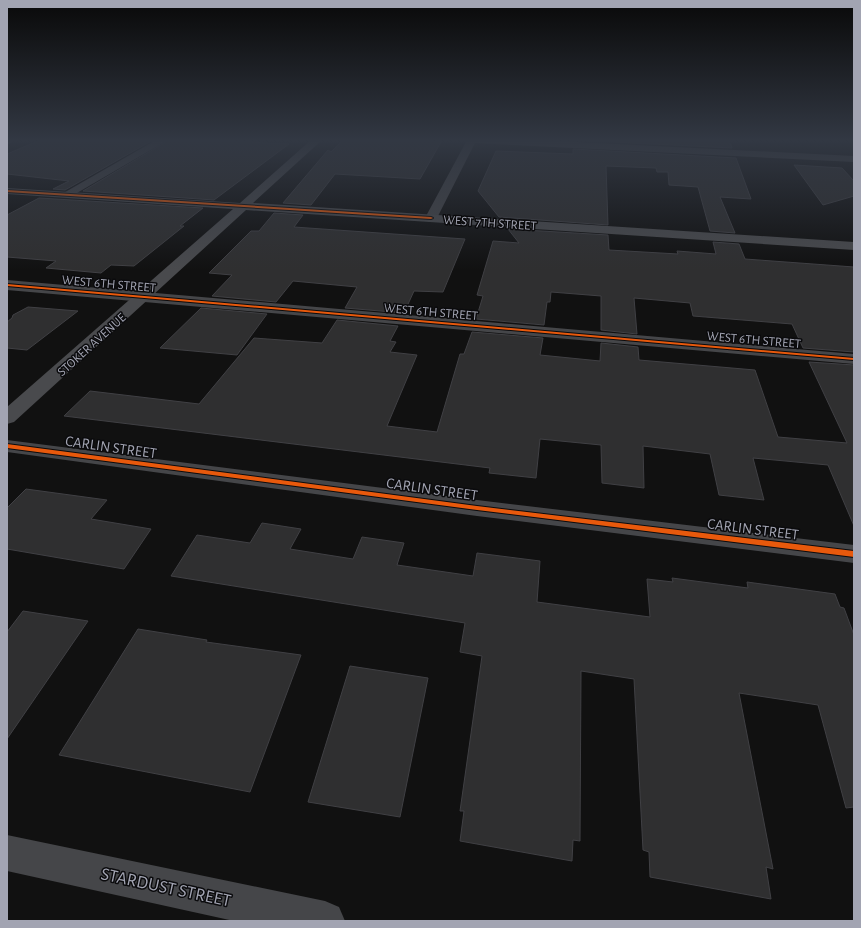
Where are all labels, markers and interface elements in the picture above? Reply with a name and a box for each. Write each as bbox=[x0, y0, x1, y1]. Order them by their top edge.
street label: WEST 7TH STREET bbox=[443, 214, 538, 233]
street label: WEST 6TH STREET bbox=[61, 274, 157, 295]
street label: WEST 6TH STREET bbox=[383, 302, 479, 323]
street label: STOKER AVENUE bbox=[55, 311, 129, 379]
street label: WEST 6TH STREET bbox=[706, 330, 802, 351]
street label: CARLIN STREET bbox=[64, 434, 158, 461]
street label: CARLIN STREET bbox=[385, 476, 479, 503]
street label: CARLIN STREET bbox=[706, 516, 800, 543]
street label: STARDUST STREET bbox=[99, 865, 233, 911]

